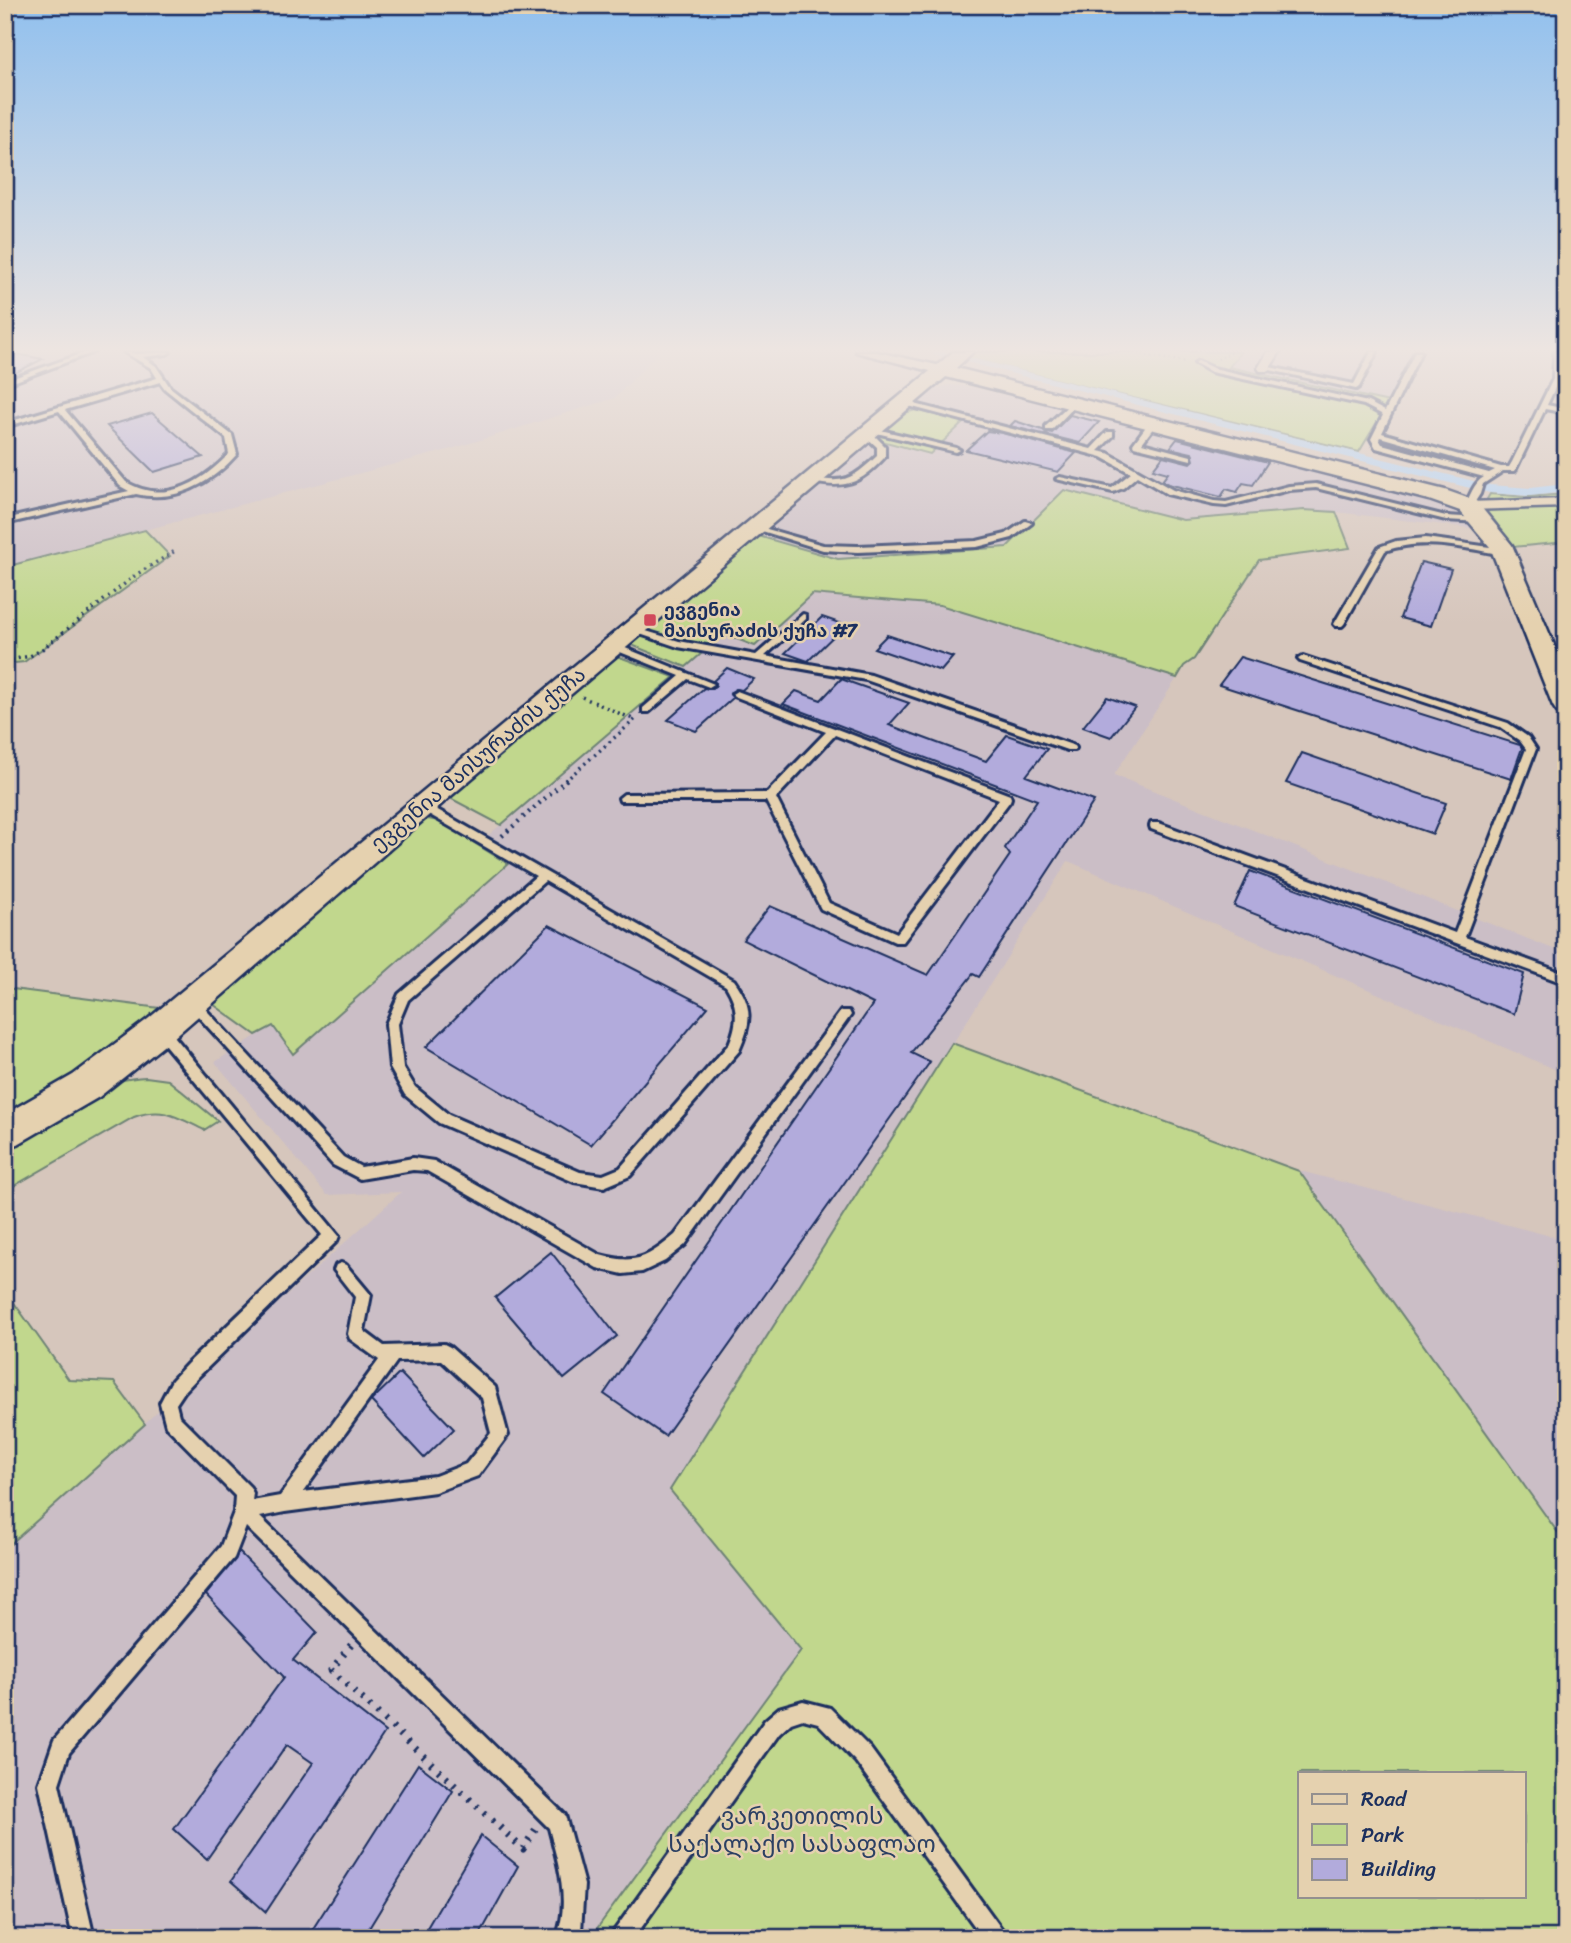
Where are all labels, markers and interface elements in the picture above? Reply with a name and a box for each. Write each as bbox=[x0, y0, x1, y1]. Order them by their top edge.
place label: ევგენია მაისურაძის ქუჩა #7 bbox=[664, 594, 859, 647]
marker: ევგენია მაისურაძის ქუჩა #7 bbox=[642, 612, 658, 628]
street label: ევგენია მაისურაძის ქუჩა bbox=[361, 657, 595, 861]
legend bbox=[1298, 1772, 1526, 1898]
text: Road bbox=[1361, 1780, 1408, 1818]
park label: ვარკეთილის საქალაქო სასაფლაო bbox=[668, 1795, 936, 1865]
text: Park bbox=[1361, 1816, 1404, 1854]
text: Building bbox=[1361, 1850, 1437, 1888]

